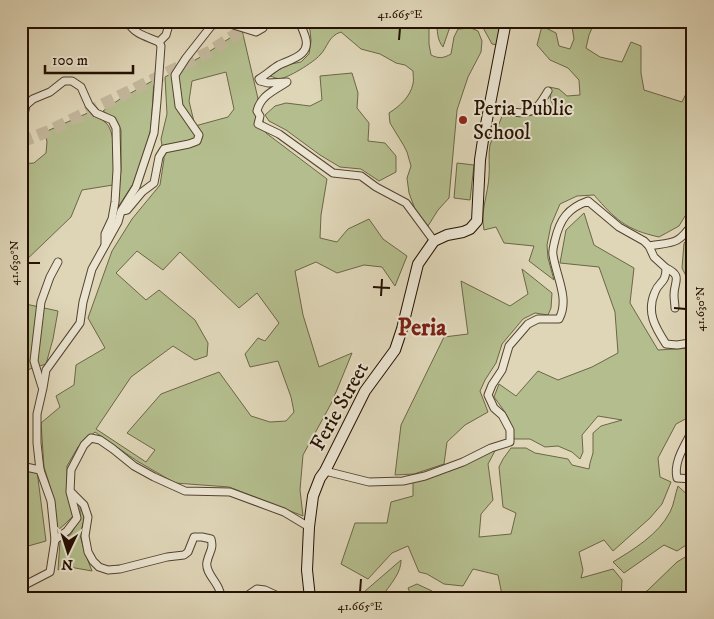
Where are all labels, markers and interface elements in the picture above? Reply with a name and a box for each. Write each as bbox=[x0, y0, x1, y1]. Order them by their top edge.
text: 41.665°E bbox=[378, 7, 423, 22]
scale bar bbox=[45, 42, 132, 74]
text: 100 m bbox=[52, 51, 88, 70]
place label: Peria Public School bbox=[473, 96, 573, 146]
marker: Peria Public School bbox=[457, 114, 469, 126]
text: 41.630°N bbox=[7, 240, 22, 286]
text: 41.630°N bbox=[693, 286, 708, 332]
district label: Peria bbox=[398, 313, 447, 343]
street label: Ferie Street bbox=[305, 357, 375, 455]
north arrow bbox=[42, 526, 92, 576]
text: N bbox=[60, 555, 74, 573]
text: 41.665°E bbox=[338, 599, 383, 614]

